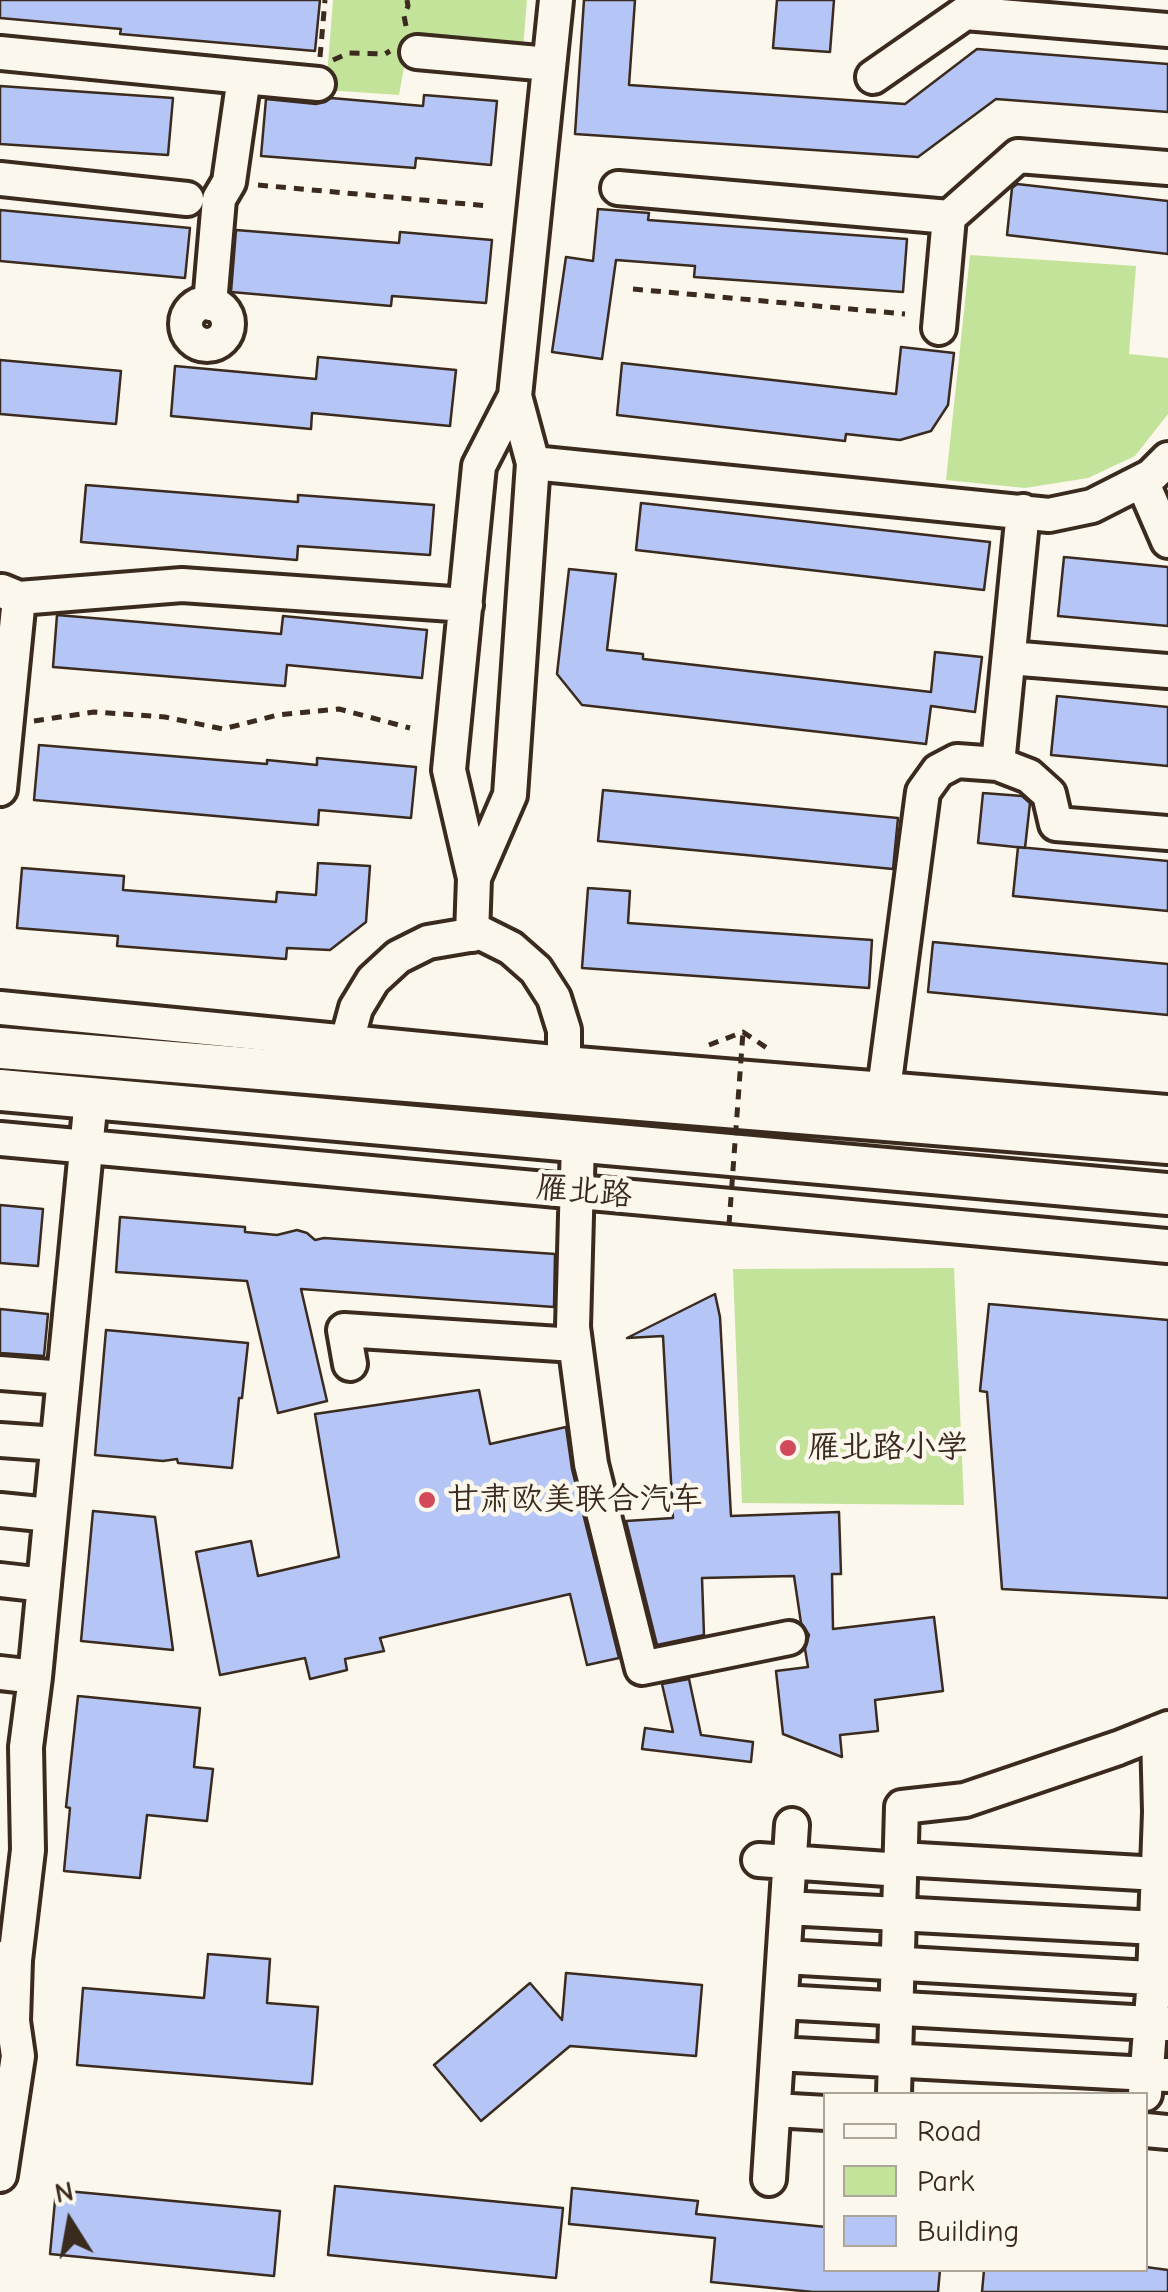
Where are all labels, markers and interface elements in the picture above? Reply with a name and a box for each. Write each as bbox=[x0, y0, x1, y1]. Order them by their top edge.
street label: 雁北路 bbox=[535, 1169, 633, 1215]
place label: 雁北路小学 bbox=[808, 1429, 968, 1467]
marker: 雁北路小学 bbox=[777, 1437, 799, 1459]
place label: 甘肃欧美联合汽车 bbox=[447, 1481, 703, 1519]
marker: 甘肃欧美联合汽车 bbox=[416, 1489, 438, 1511]
legend bbox=[823, 2092, 1148, 2272]
text: Road bbox=[917, 2114, 982, 2149]
text: Park bbox=[917, 2164, 974, 2199]
north arrow bbox=[20, 2172, 120, 2272]
text: N bbox=[52, 2175, 76, 2210]
text: Building bbox=[917, 2214, 1020, 2249]

